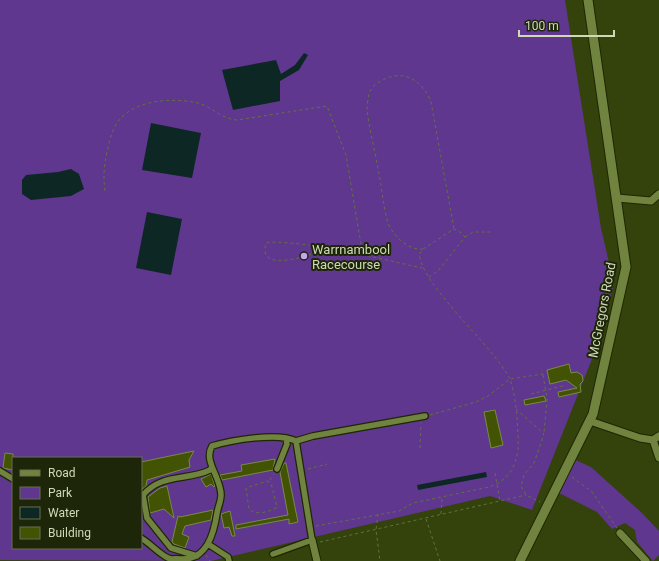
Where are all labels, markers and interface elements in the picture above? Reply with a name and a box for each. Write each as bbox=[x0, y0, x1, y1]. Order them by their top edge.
scale bar bbox=[519, 12, 614, 38]
text: 100 m bbox=[525, 19, 559, 33]
place label: Warrnambool Racecourse bbox=[312, 242, 390, 272]
marker: Warrnambool Racecourse bbox=[299, 251, 309, 261]
street label: McGregors Road bbox=[585, 261, 619, 359]
legend bbox=[12, 457, 142, 549]
text: Road bbox=[48, 466, 76, 480]
text: Park bbox=[48, 486, 73, 500]
text: Water bbox=[48, 506, 79, 520]
text: Building bbox=[48, 526, 91, 540]

